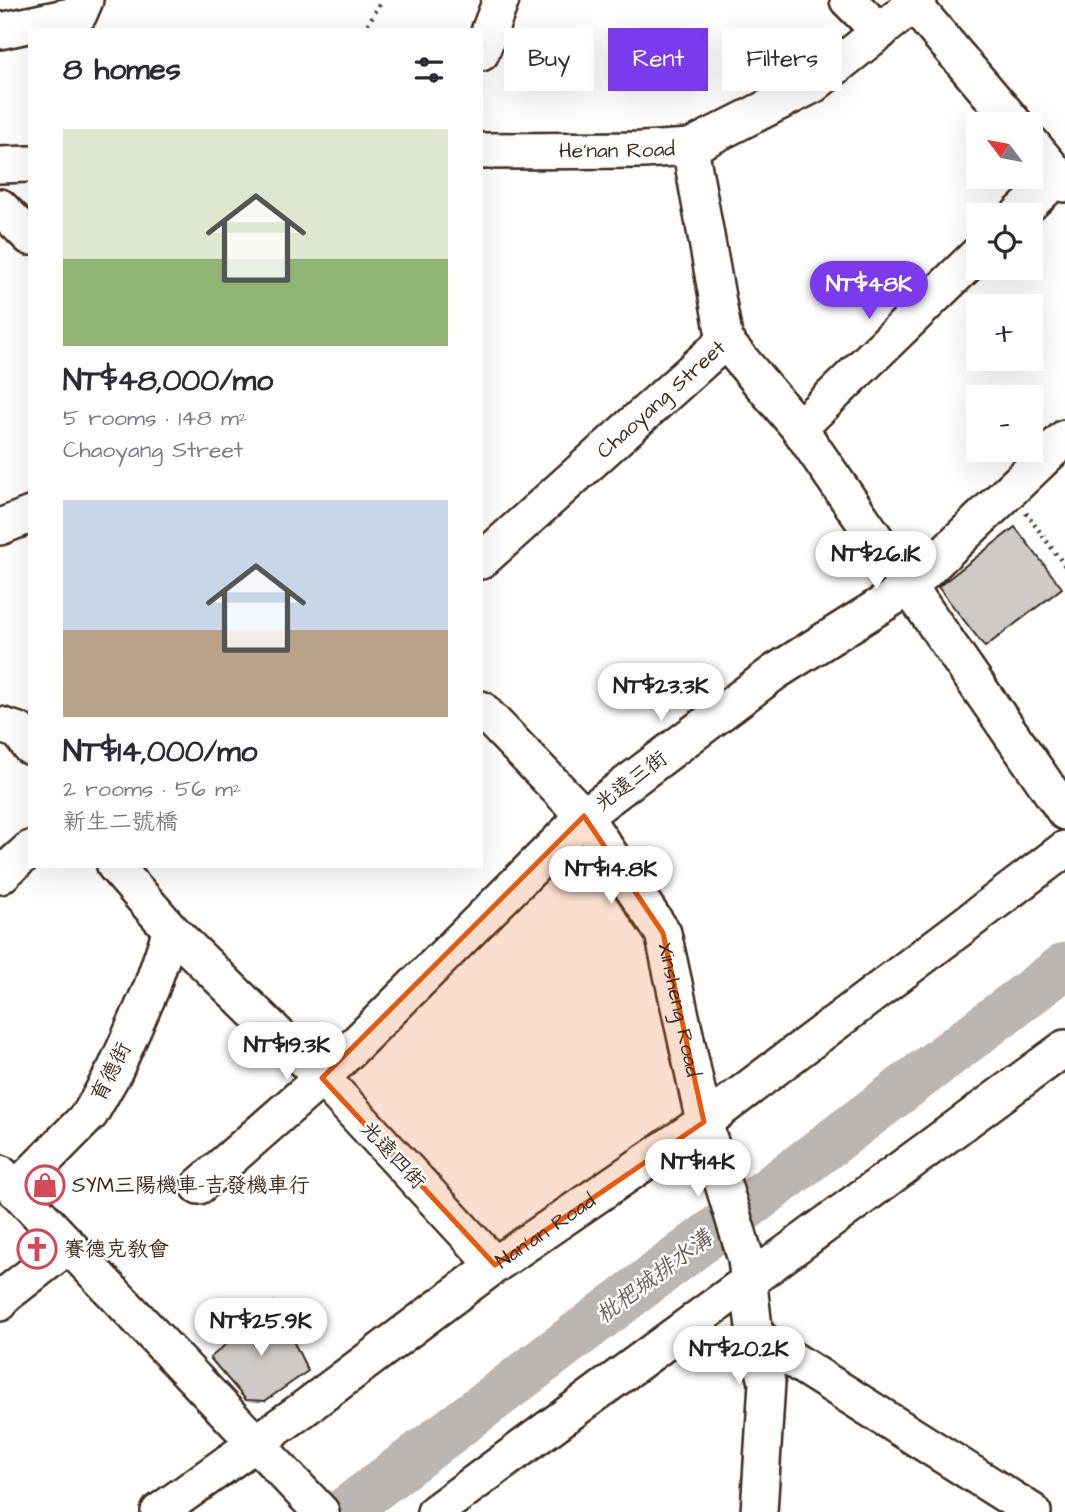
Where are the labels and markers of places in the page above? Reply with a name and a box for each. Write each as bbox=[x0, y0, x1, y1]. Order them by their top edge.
pin: NT$48K bbox=[812, 262, 926, 321]
pin: NT$26.1K bbox=[804, 532, 948, 591]
pin: NT$23.3K bbox=[589, 664, 733, 723]
pin: NT$14.8K bbox=[539, 846, 683, 906]
pin: NT$19.3K bbox=[215, 1023, 359, 1082]
pin: NT$14K bbox=[641, 1140, 755, 1199]
shop icon: SYM三陽機車-吉發機車行 bbox=[24, 1164, 66, 1206]
place label: SYM三陽機車-吉發機車行 bbox=[72, 1171, 310, 1200]
church icon: 賽德克教會 bbox=[16, 1228, 58, 1270]
place label: 賽德克教會 bbox=[64, 1235, 169, 1264]
pin: NT$25.9K bbox=[189, 1298, 333, 1358]
pin: NT$20.2K bbox=[667, 1326, 811, 1386]

